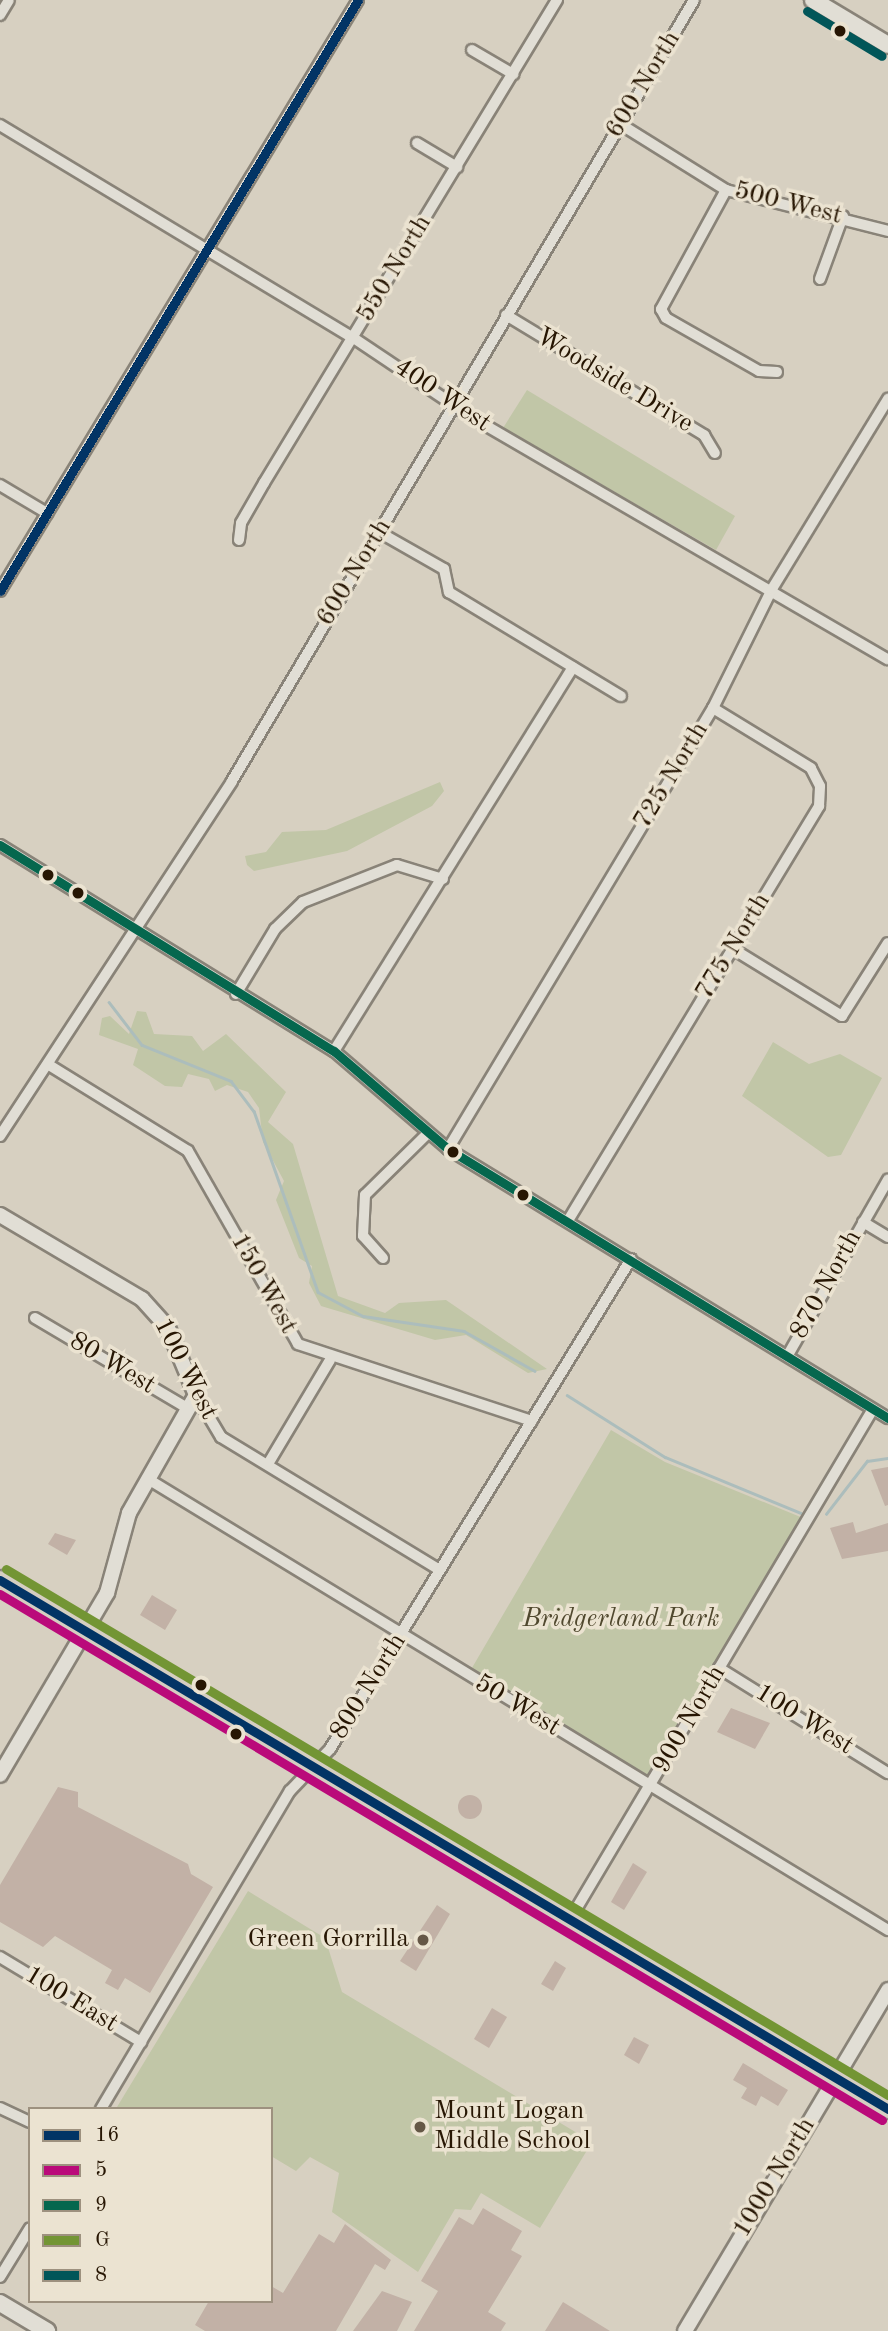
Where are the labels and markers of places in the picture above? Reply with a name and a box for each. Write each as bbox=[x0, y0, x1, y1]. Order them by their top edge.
unlabelled marker bbox=[833, 24, 847, 38]
unlabelled marker bbox=[41, 868, 55, 882]
unlabelled marker bbox=[71, 886, 85, 900]
unlabelled marker bbox=[446, 1145, 460, 1159]
unlabelled marker bbox=[516, 1188, 530, 1202]
unlabelled marker bbox=[194, 1678, 208, 1692]
unlabelled marker bbox=[229, 1727, 243, 1741]
place label: Green Gorrilla bbox=[248, 1924, 409, 1956]
marker: Green Gorrilla bbox=[415, 1932, 431, 1948]
place label: Mount Logan Middle School bbox=[434, 2096, 591, 2158]
marker: Mount Logan Middle School bbox=[412, 2119, 428, 2135]

